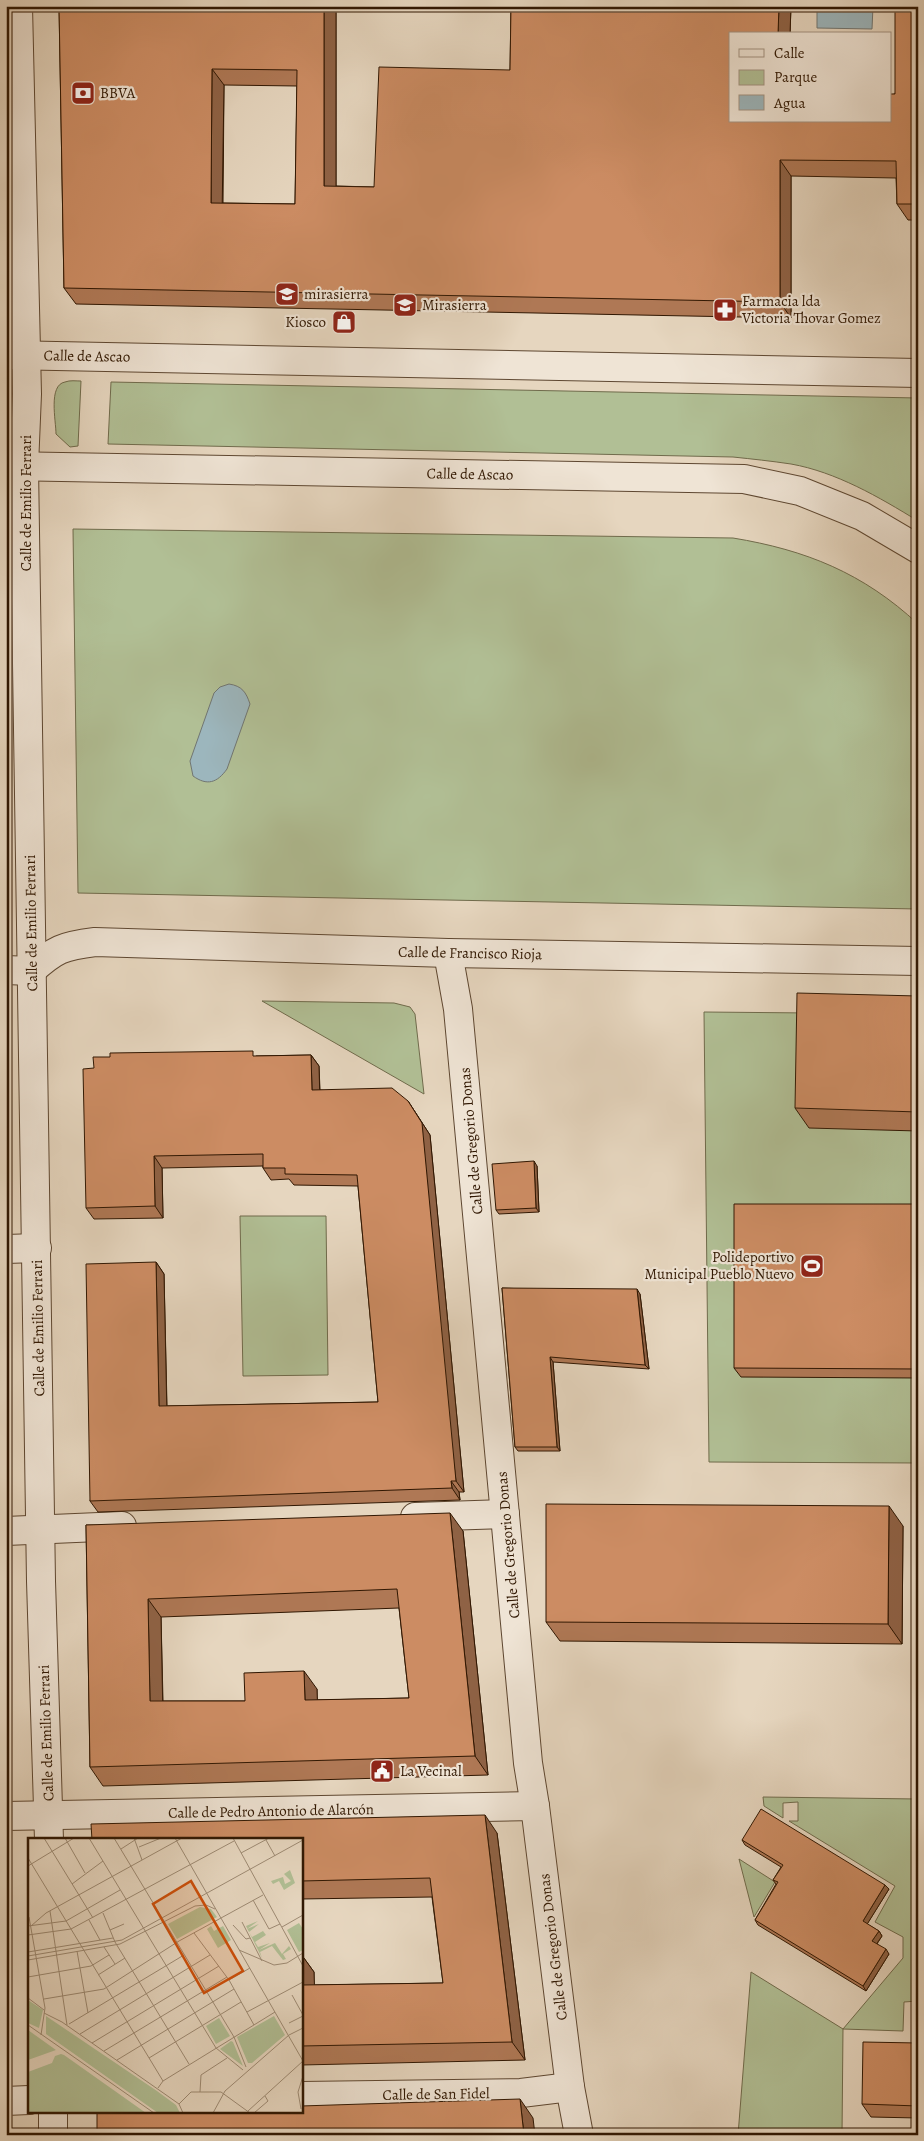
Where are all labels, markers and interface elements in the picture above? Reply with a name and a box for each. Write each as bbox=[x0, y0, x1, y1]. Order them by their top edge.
legend bbox=[729, 32, 892, 122]
text: Calle bbox=[774, 43, 805, 63]
text: Parque bbox=[774, 67, 817, 87]
bank icon: BBVA bbox=[70, 80, 96, 106]
place label: BBVA bbox=[100, 83, 135, 103]
text: Agua bbox=[773, 93, 805, 113]
school or university icon: mirasierra bbox=[274, 281, 300, 307]
place label: mirasierra bbox=[304, 284, 369, 304]
place label: Farmacia lda Victoria Thovar Gomez bbox=[741, 291, 881, 328]
school or university icon: Mirasierra bbox=[392, 292, 418, 318]
place label: Mirasierra bbox=[422, 295, 487, 315]
pharmacy icon: Farmacia lda Victoria Thovar Gomez bbox=[712, 297, 738, 323]
shop icon: Kiosco bbox=[331, 309, 357, 335]
place label: Kiosco bbox=[285, 312, 326, 332]
street label: Calle de Ascao bbox=[44, 345, 130, 367]
street label: Calle de Emilio Ferrari bbox=[16, 435, 36, 571]
street label: Calle de Ascao bbox=[427, 463, 513, 485]
street label: Calle de Emilio Ferrari bbox=[20, 855, 42, 991]
street label: Calle de Francisco Rioja bbox=[398, 942, 542, 964]
street label: Calle de Gregorio Donas bbox=[455, 1067, 487, 1215]
place label: Polideportivo Municipal Pueblo Nuevo bbox=[645, 1247, 794, 1284]
sports icon: Polideportivo Municipal Pueblo Nuevo bbox=[799, 1253, 825, 1279]
street label: Calle de Emilio Ferrari bbox=[27, 1260, 49, 1396]
street label: Calle de Gregorio Donas bbox=[492, 1471, 524, 1619]
street label: Calle de Emilio Ferrari bbox=[34, 1664, 58, 1802]
public building icon: La Vecinal bbox=[369, 1758, 395, 1784]
place label: La Vecinal bbox=[400, 1761, 462, 1781]
street label: Calle de Pedro Antonio de Alarcón bbox=[168, 1799, 374, 1823]
inset map bbox=[28, 1838, 302, 2114]
street label: Calle de Gregorio Donas bbox=[534, 1872, 572, 2022]
street label: Calle de San Fidel bbox=[382, 2083, 490, 2105]

